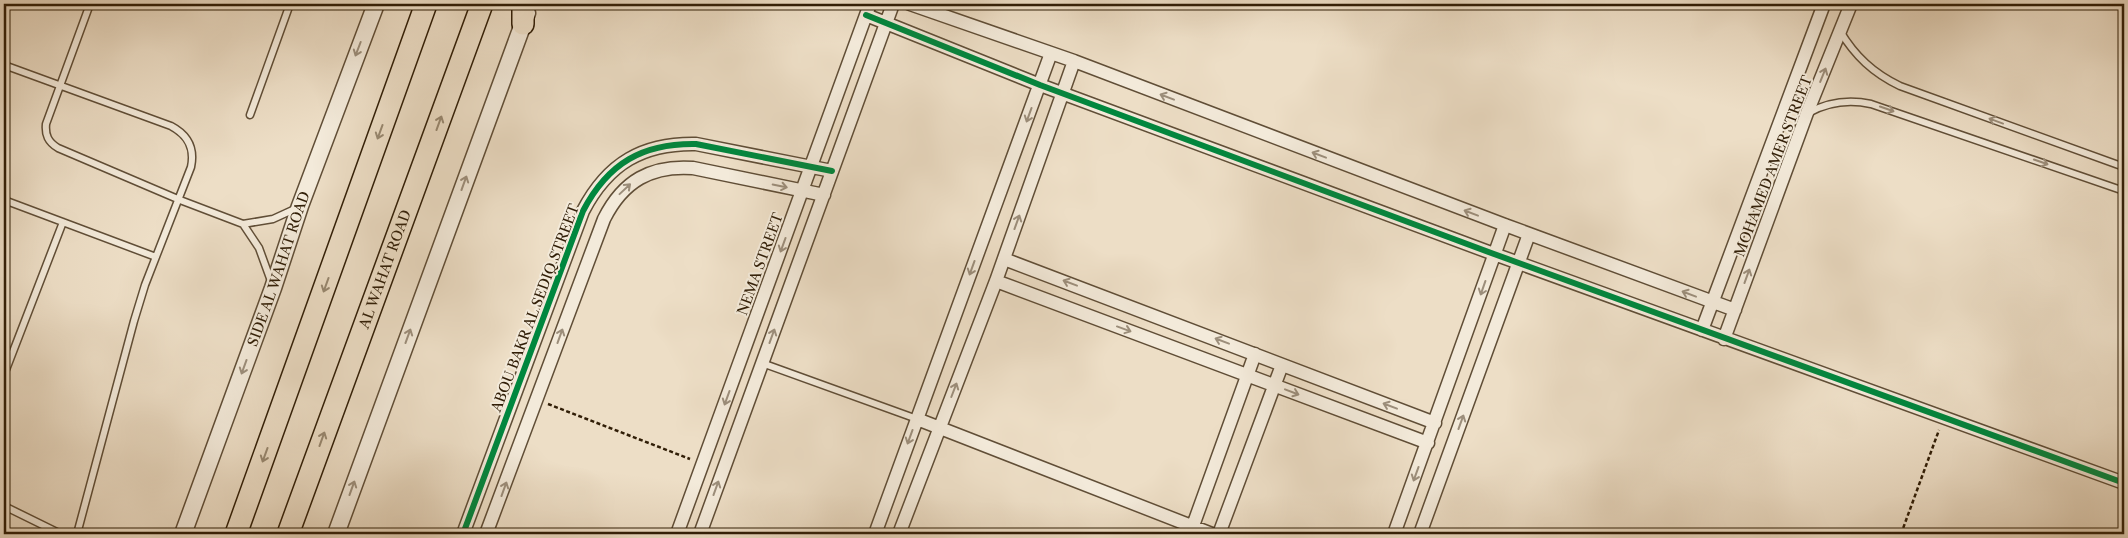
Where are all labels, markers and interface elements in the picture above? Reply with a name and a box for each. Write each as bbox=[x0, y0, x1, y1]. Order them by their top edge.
one-way arrow bbox=[353, 42, 362, 57]
one-way arrow bbox=[1818, 68, 1828, 83]
street label: MOHAMED AMER STREET bbox=[1730, 72, 1816, 259]
one-way arrow bbox=[1160, 92, 1176, 101]
one-way arrow bbox=[1879, 105, 1895, 115]
one-way arrow bbox=[1024, 107, 1033, 123]
one-way arrow bbox=[435, 115, 444, 131]
one-way arrow bbox=[1989, 116, 2004, 125]
one-way arrow bbox=[375, 124, 384, 139]
one-way arrow bbox=[1312, 150, 1328, 159]
one-way arrow bbox=[2033, 158, 2049, 168]
one-way arrow bbox=[460, 176, 469, 192]
one-way arrow bbox=[772, 181, 788, 191]
one-way arrow bbox=[619, 183, 632, 195]
street label: SIDE AL WAHAT ROAD bbox=[243, 189, 314, 349]
street label: ABOU BAKR AL SEDIQ STREET bbox=[487, 201, 583, 415]
street label: AL WAHAT ROAD bbox=[355, 207, 415, 332]
one-way arrow bbox=[1464, 208, 1479, 217]
street label: NEMA STREET bbox=[733, 210, 787, 318]
one-way arrow bbox=[1013, 215, 1022, 230]
one-way arrow bbox=[778, 237, 787, 252]
one-way arrow bbox=[967, 260, 976, 275]
one-way arrow bbox=[1743, 269, 1752, 285]
one-way arrow bbox=[320, 277, 330, 293]
one-way arrow bbox=[1062, 278, 1077, 287]
one-way arrow bbox=[1478, 280, 1487, 295]
one-way arrow bbox=[1682, 289, 1697, 299]
one-way arrow bbox=[1116, 325, 1131, 334]
one-way arrow bbox=[404, 329, 413, 344]
one-way arrow bbox=[556, 329, 565, 344]
one-way arrow bbox=[768, 329, 777, 344]
one-way arrow bbox=[1214, 336, 1230, 345]
one-way arrow bbox=[239, 359, 248, 374]
one-way arrow bbox=[950, 383, 959, 398]
one-way arrow bbox=[1284, 388, 1300, 397]
one-way arrow bbox=[722, 389, 731, 405]
one-way arrow bbox=[1382, 400, 1397, 409]
one-way arrow bbox=[1457, 415, 1466, 431]
one-way arrow bbox=[905, 429, 914, 444]
one-way arrow bbox=[318, 432, 327, 447]
one-way arrow bbox=[260, 446, 269, 462]
one-way arrow bbox=[1411, 466, 1420, 481]
one-way arrow bbox=[348, 481, 357, 497]
one-way arrow bbox=[712, 481, 721, 497]
one-way arrow bbox=[500, 482, 509, 497]

